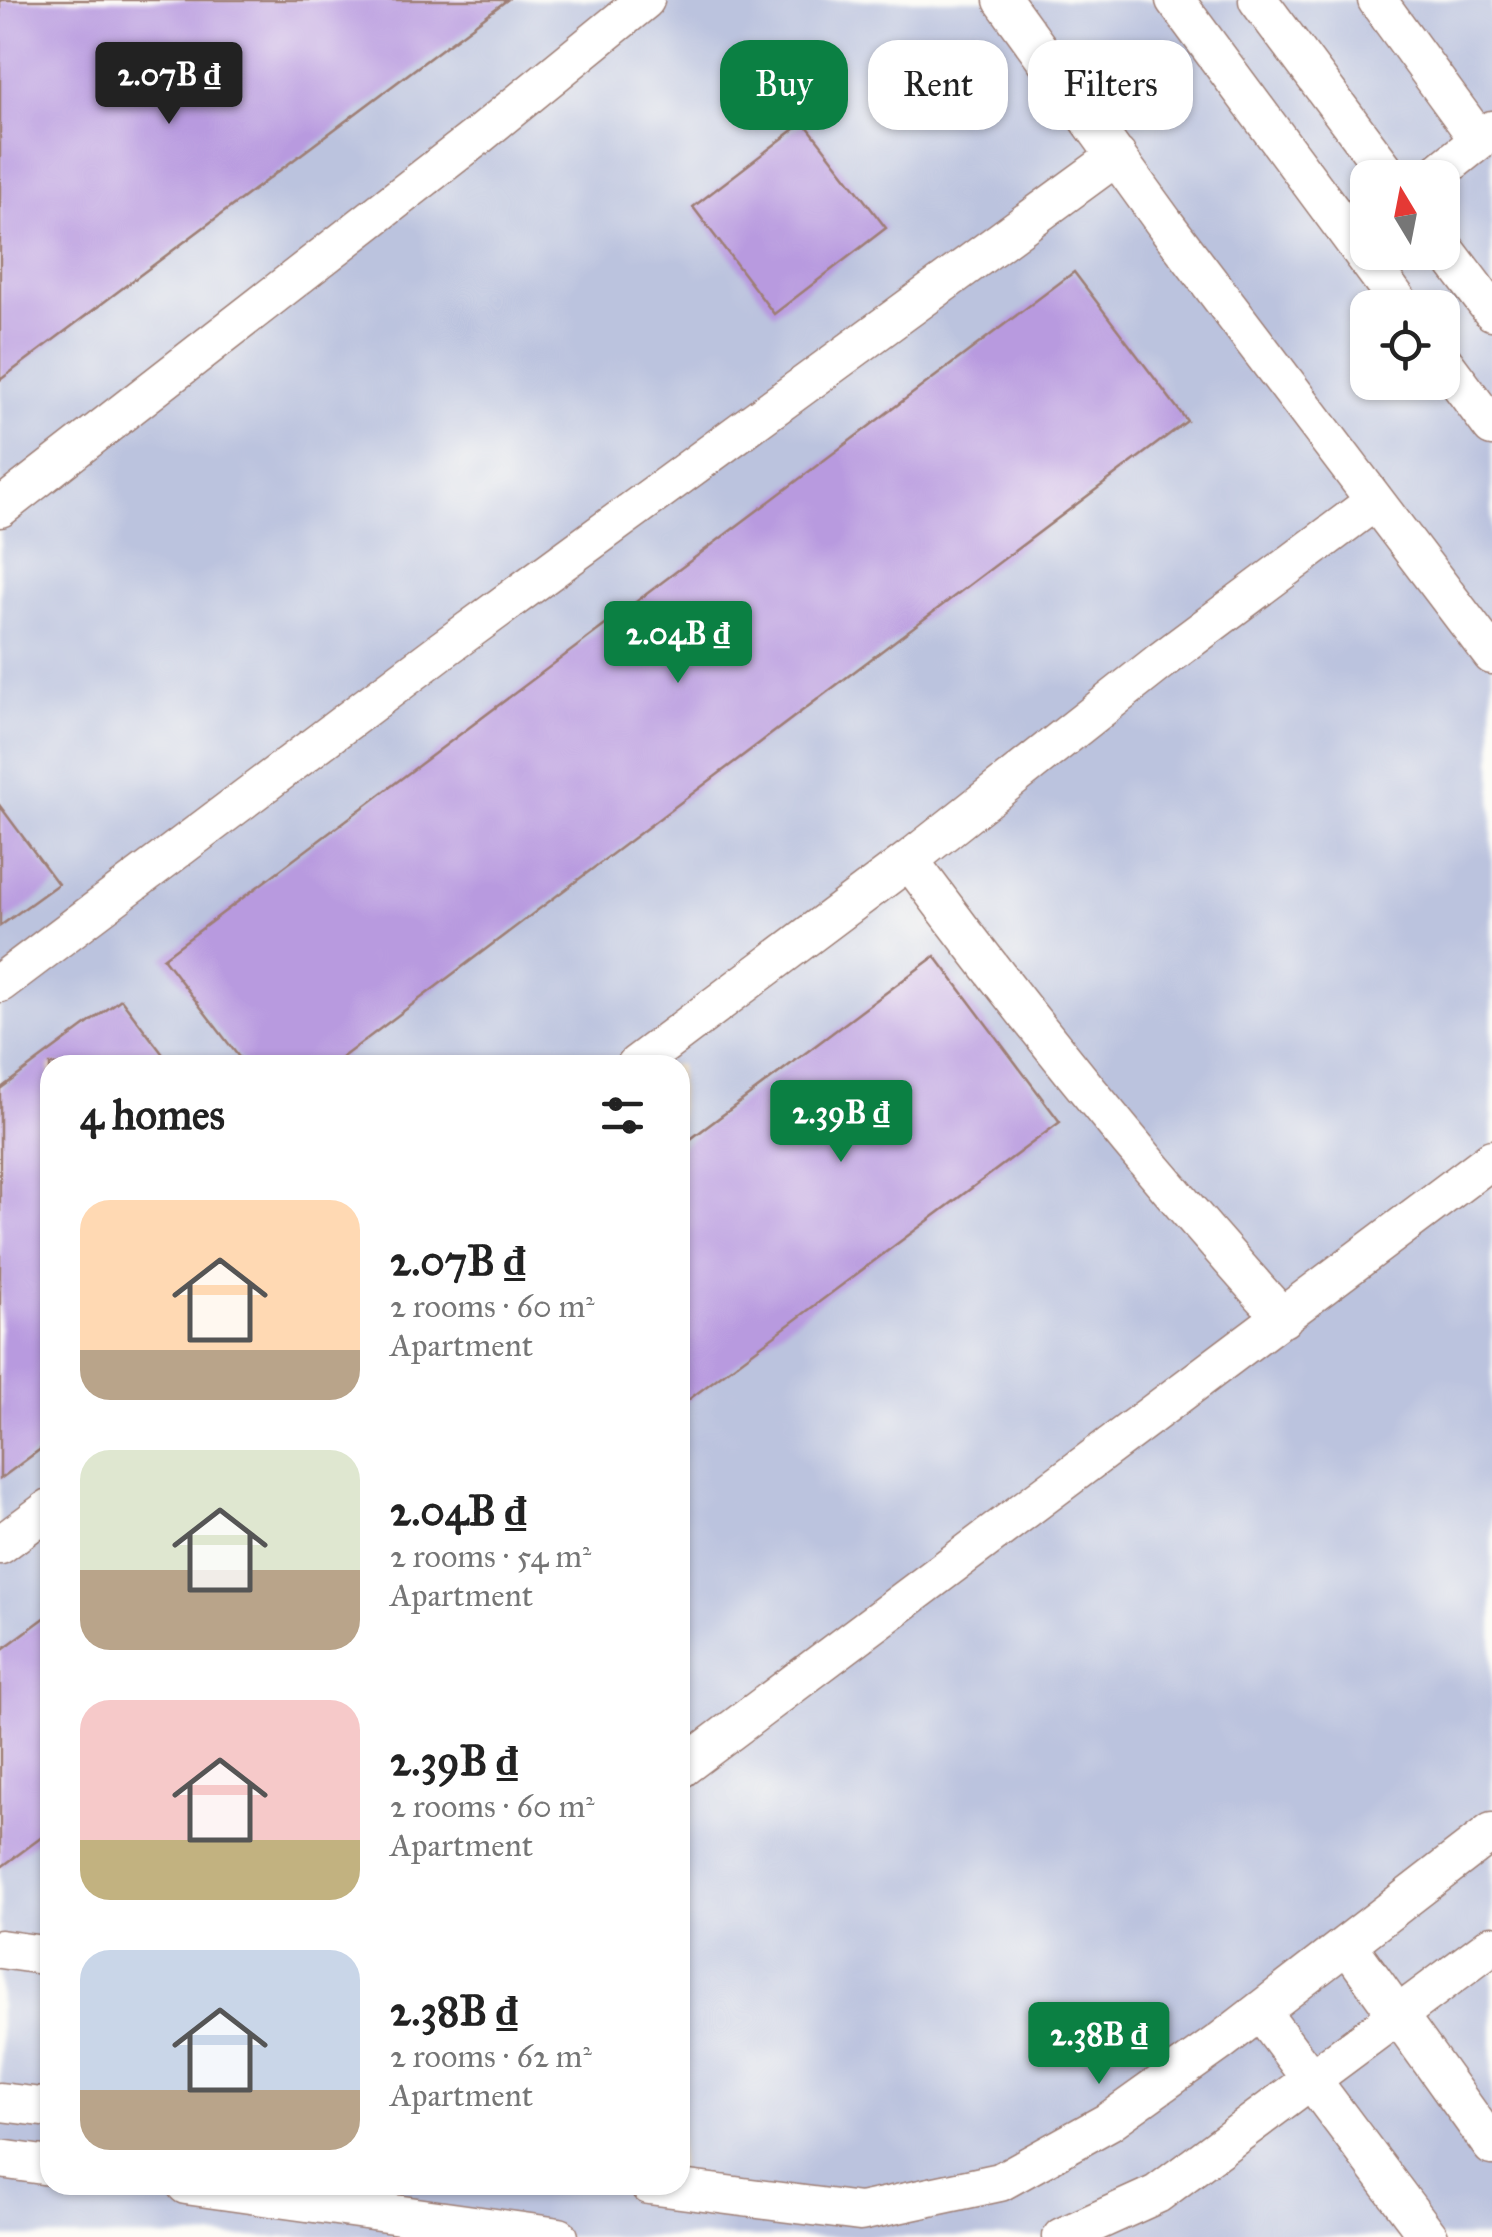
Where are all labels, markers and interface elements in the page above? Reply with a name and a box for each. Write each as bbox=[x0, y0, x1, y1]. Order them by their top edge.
chip: Buy bbox=[720, 40, 848, 130]
chip: Rent bbox=[868, 40, 1008, 130]
chip: Filters bbox=[1028, 40, 1193, 130]
pin: 2.07B ₫ bbox=[77, 42, 261, 127]
text: 2.07B ₫ bbox=[117, 55, 221, 94]
north arrow bbox=[1350, 160, 1460, 270]
map controls bbox=[1350, 160, 1460, 400]
button: locate bbox=[1350, 290, 1460, 400]
pin: 2.04B ₫ bbox=[586, 601, 770, 686]
text: 2.04B ₫ bbox=[626, 614, 730, 653]
pin: 2.39B ₫ bbox=[749, 1080, 933, 1165]
icon: filters bbox=[595, 1088, 650, 1143]
text: 4 homes bbox=[80, 1089, 225, 1141]
text: 2.39B ₫ bbox=[792, 1093, 890, 1132]
text: 2.07B ₫ bbox=[390, 1235, 526, 1287]
icon: home bbox=[160, 1240, 280, 1360]
text: 2 rooms · 60 m² bbox=[390, 1287, 595, 1326]
text: Apartment bbox=[390, 1326, 533, 1365]
text: 2.04B ₫ bbox=[390, 1485, 526, 1537]
icon: home bbox=[160, 1490, 280, 1610]
text: 2 rooms · 54 m² bbox=[390, 1537, 591, 1576]
text: Apartment bbox=[390, 1576, 533, 1615]
text: 2.39B ₫ bbox=[390, 1735, 518, 1787]
icon: home bbox=[160, 1740, 280, 1860]
text: 2 rooms · 60 m² bbox=[390, 1787, 595, 1826]
text: Apartment bbox=[390, 1826, 533, 1865]
text: 2.38B ₫ bbox=[390, 1985, 518, 2037]
icon: home bbox=[160, 1990, 280, 2110]
pin: 2.38B ₫ bbox=[1007, 2002, 1191, 2087]
text: 2.38B ₫ bbox=[1050, 2015, 1148, 2054]
text: 2 rooms · 62 m² bbox=[390, 2037, 592, 2076]
text: Apartment bbox=[390, 2076, 533, 2115]

